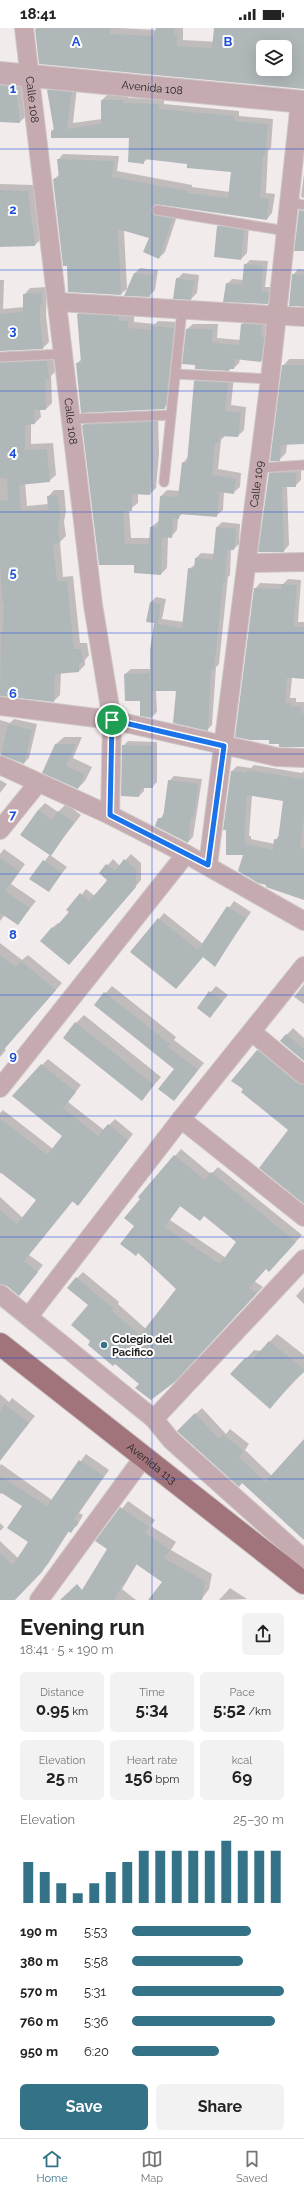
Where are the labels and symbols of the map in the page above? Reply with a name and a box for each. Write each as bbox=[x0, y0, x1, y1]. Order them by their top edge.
text: A bbox=[72, 34, 81, 49]
text: B bbox=[224, 34, 233, 49]
street label: Calle 108 bbox=[23, 76, 41, 124]
street label: Avenida 108 bbox=[121, 79, 184, 97]
text: 1 bbox=[10, 81, 17, 96]
text: 2 bbox=[9, 202, 17, 217]
text: 3 bbox=[9, 323, 17, 338]
street label: Calle 108 bbox=[61, 397, 80, 445]
text: 4 bbox=[9, 444, 17, 459]
street label: Calle 109 bbox=[248, 460, 266, 508]
text: 5 bbox=[9, 565, 17, 580]
text: 6 bbox=[9, 686, 17, 701]
pin bbox=[95, 703, 129, 737]
text: 7 bbox=[9, 807, 17, 822]
text: 8 bbox=[9, 927, 17, 942]
text: 9 bbox=[9, 1048, 17, 1063]
place label: Colegio del Pacifico bbox=[112, 1333, 173, 1359]
marker: Colegio del Pacifico bbox=[99, 1340, 109, 1350]
street label: Avenida 113 bbox=[124, 1440, 179, 1487]

